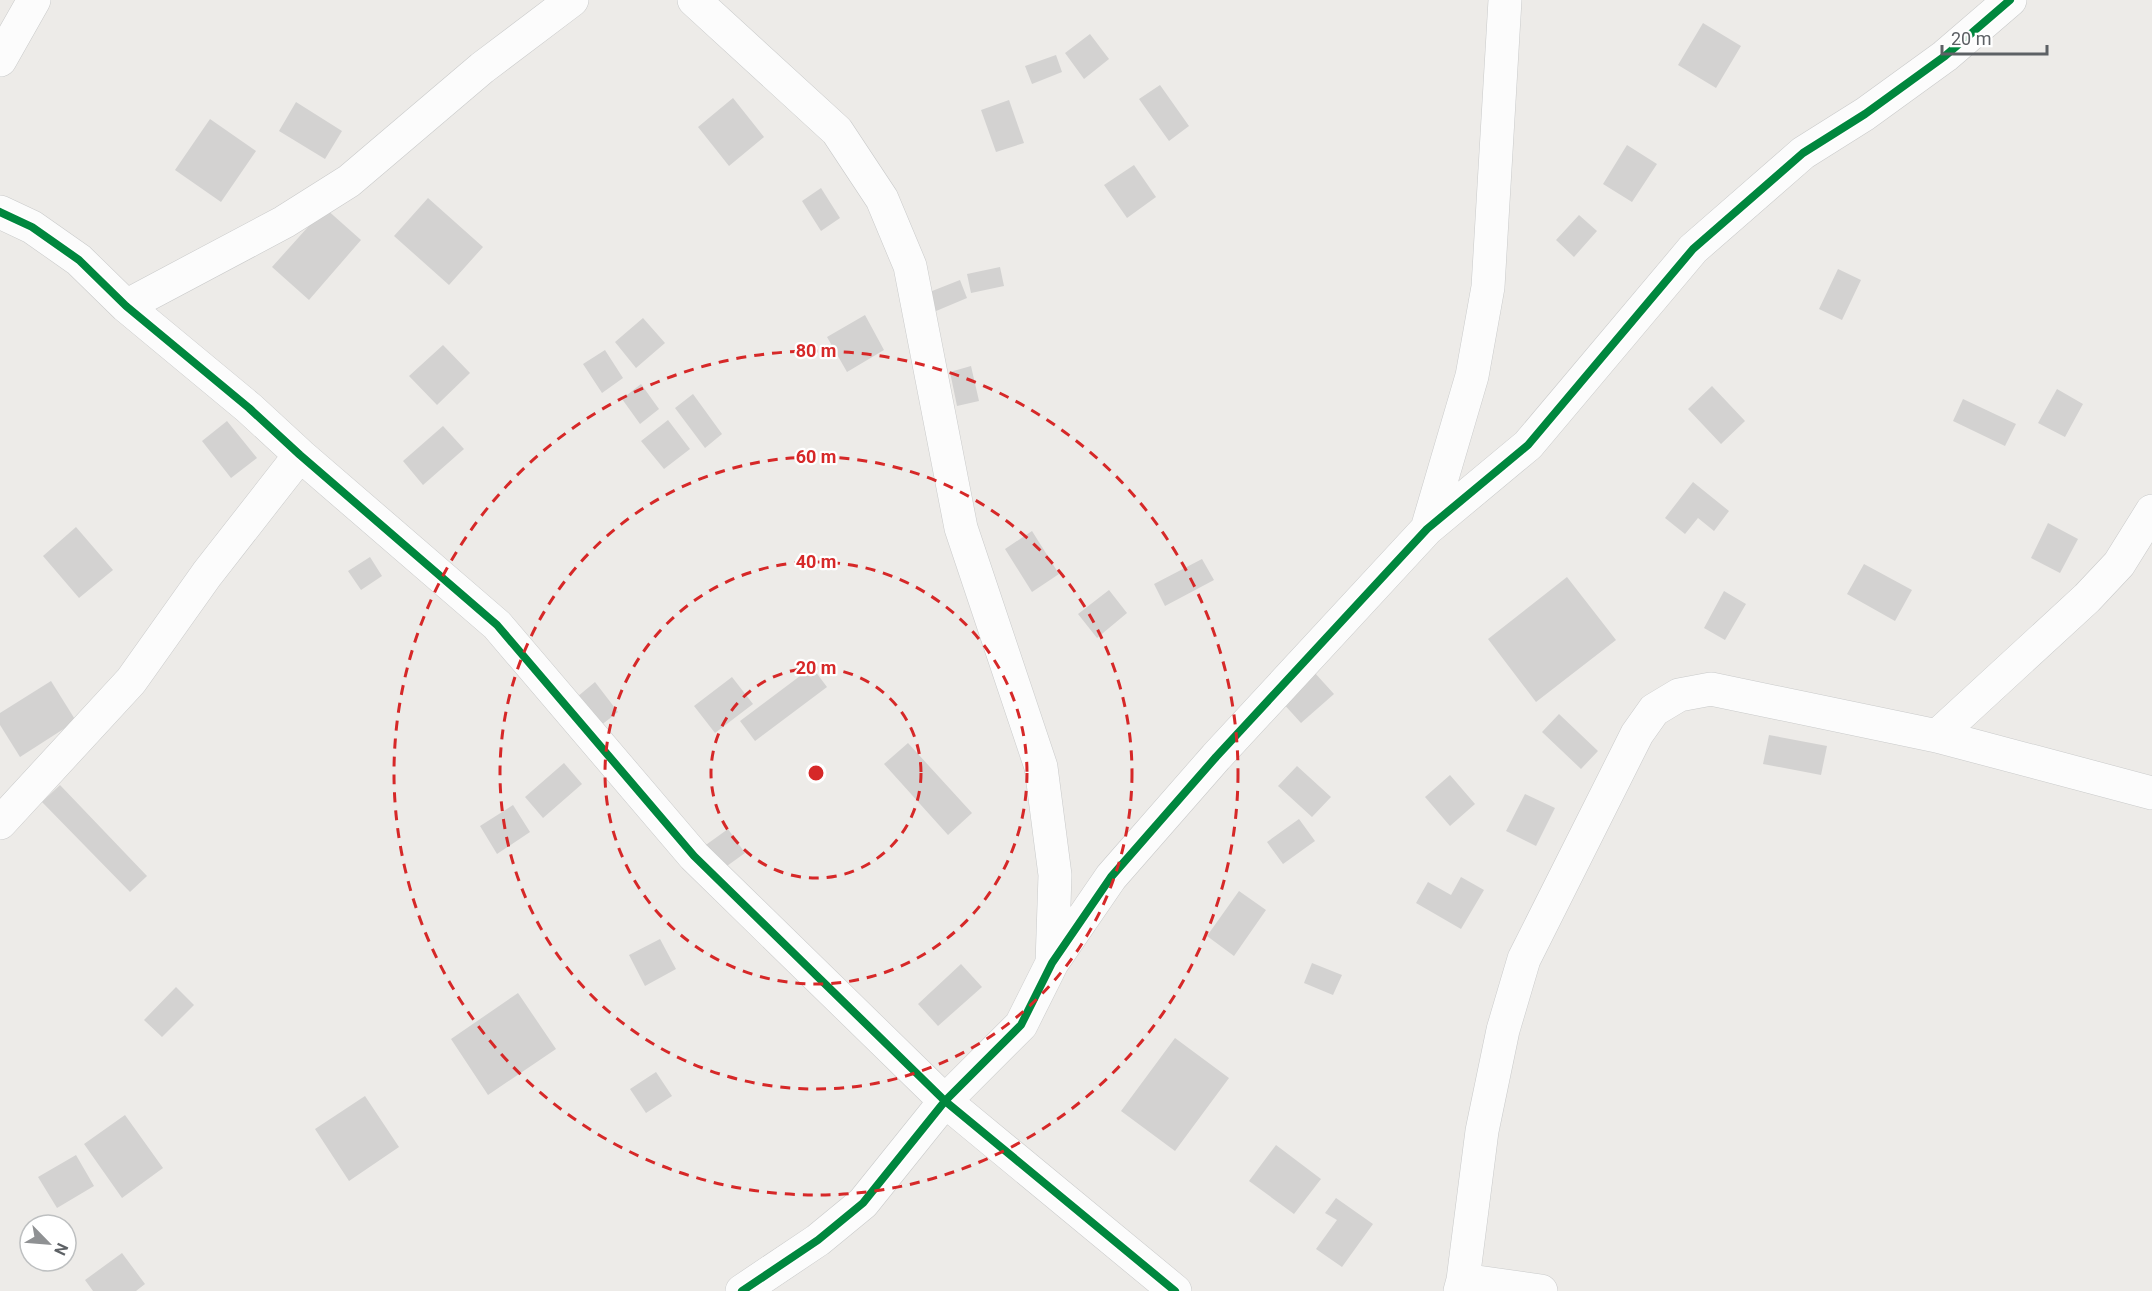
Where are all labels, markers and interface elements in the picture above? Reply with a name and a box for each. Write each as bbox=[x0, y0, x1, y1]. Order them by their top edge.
scale bar bbox=[1942, 18, 2047, 56]
text: 20 m bbox=[1951, 28, 1991, 49]
text: 80 m bbox=[796, 340, 836, 361]
text: 60 m bbox=[796, 446, 836, 467]
text: 40 m bbox=[796, 551, 836, 572]
text: 20 m bbox=[796, 657, 836, 678]
centre of rings bbox=[806, 763, 826, 783]
north arrow bbox=[18, 1213, 78, 1273]
text: N bbox=[50, 1240, 72, 1258]

